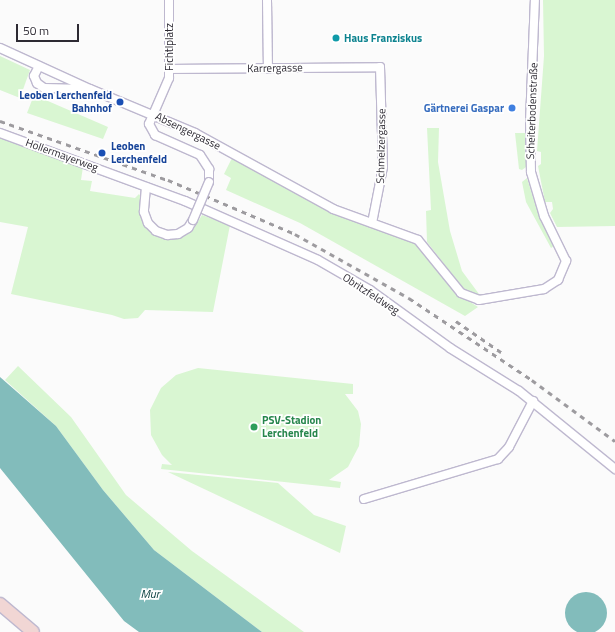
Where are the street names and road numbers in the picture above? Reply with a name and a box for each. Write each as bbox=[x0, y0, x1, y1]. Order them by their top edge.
street label: Fichtlplatz bbox=[162, 23, 176, 71]
street label: Karrergasse bbox=[247, 61, 303, 75]
street label: Scheiterbodenstraße bbox=[524, 62, 540, 160]
street label: Schmelzergasse bbox=[374, 108, 388, 184]
street label: Absengergasse bbox=[153, 110, 223, 152]
street label: Hollermayerweg bbox=[24, 136, 100, 174]
street label: Obritzfeldweg bbox=[340, 271, 402, 317]

